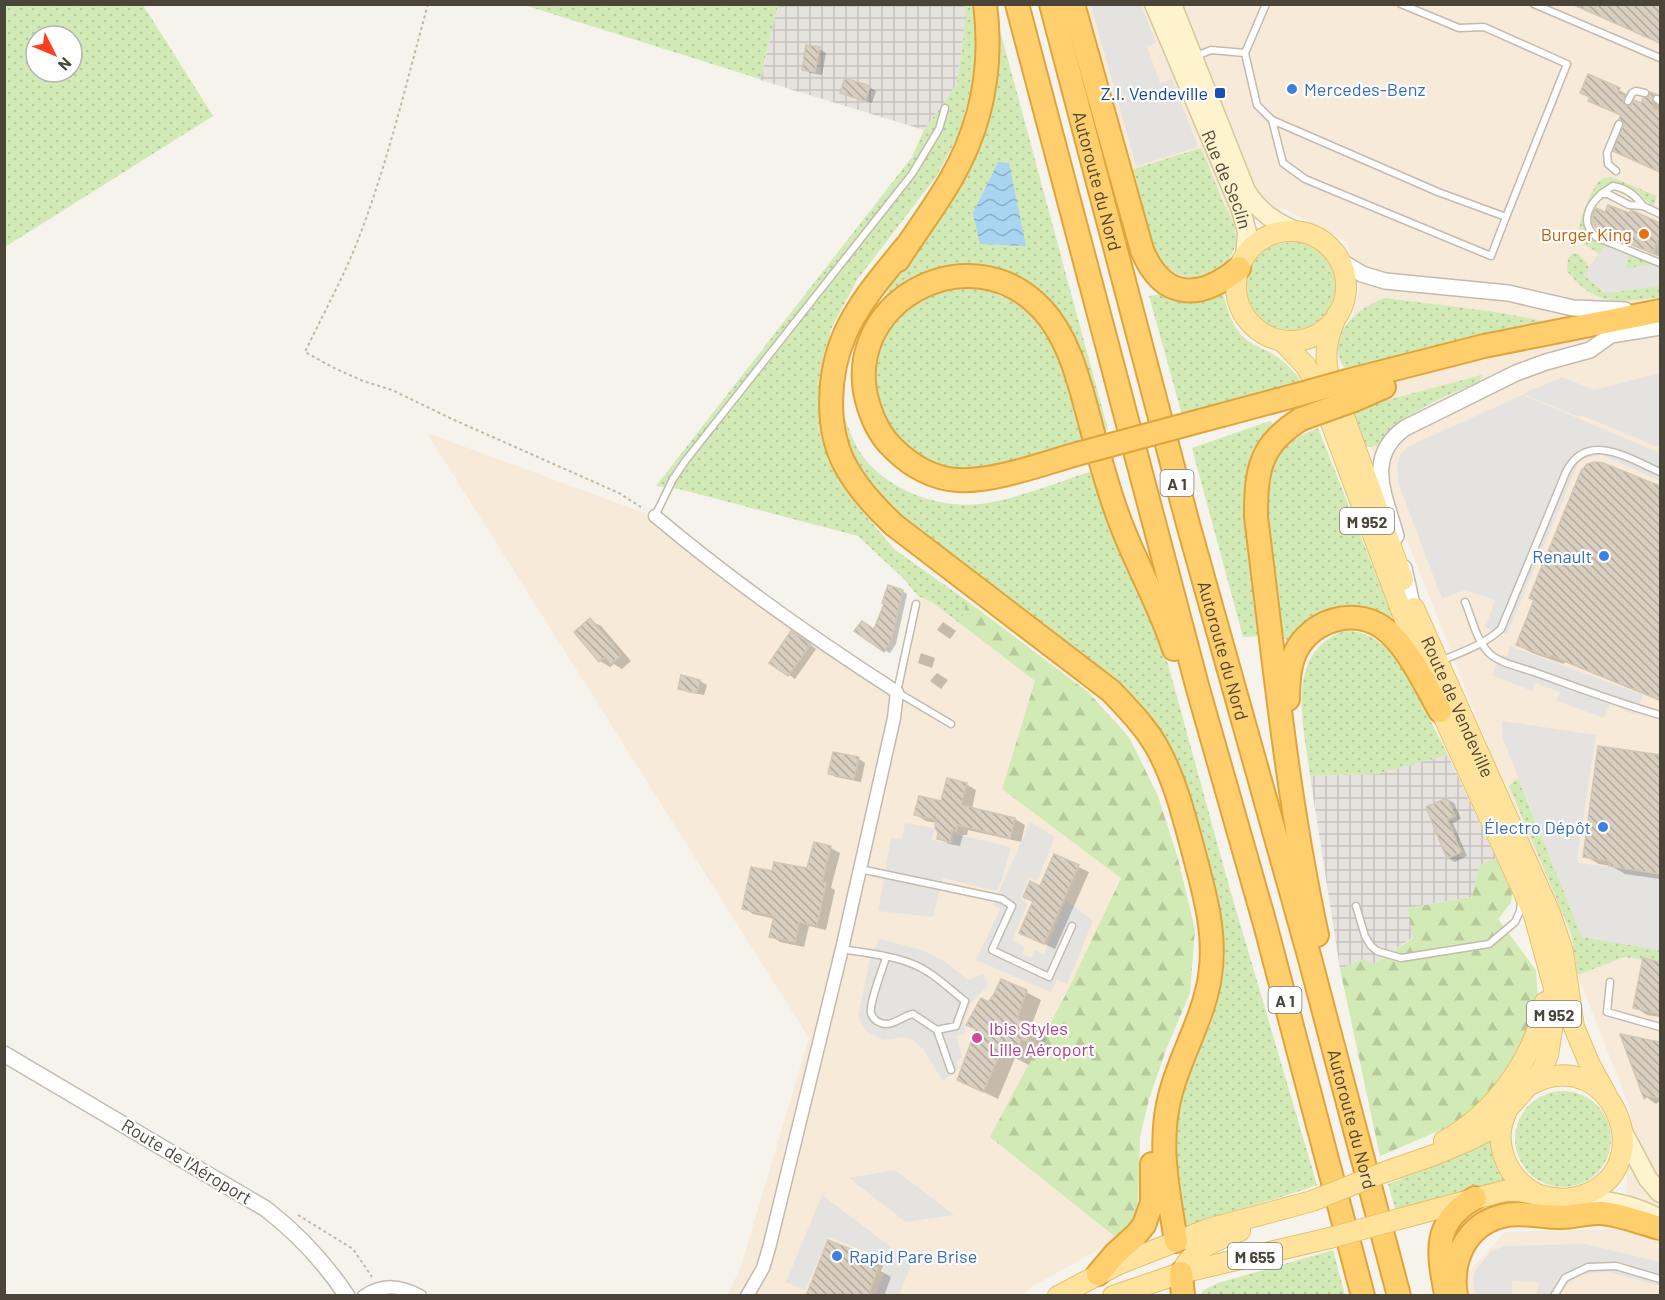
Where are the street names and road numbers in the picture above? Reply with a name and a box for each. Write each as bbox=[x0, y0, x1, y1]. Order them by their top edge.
street label: Autoroute du Nord bbox=[1069, 109, 1127, 253]
street label: Rue de Seclin bbox=[1197, 126, 1257, 231]
road number: A 1 bbox=[1160, 470, 1194, 496]
road number: M 952 bbox=[1340, 508, 1394, 534]
street label: Autoroute du Nord bbox=[1193, 578, 1253, 722]
street label: Route de Vendeville bbox=[1417, 633, 1499, 781]
road number: A 1 bbox=[1268, 987, 1302, 1013]
road number: M 952 bbox=[1527, 1001, 1581, 1027]
street label: Autoroute du Nord bbox=[1323, 1047, 1381, 1191]
street label: Route de l'Aéroport bbox=[118, 1113, 256, 1209]
road number: M 655 bbox=[1228, 1243, 1282, 1269]

